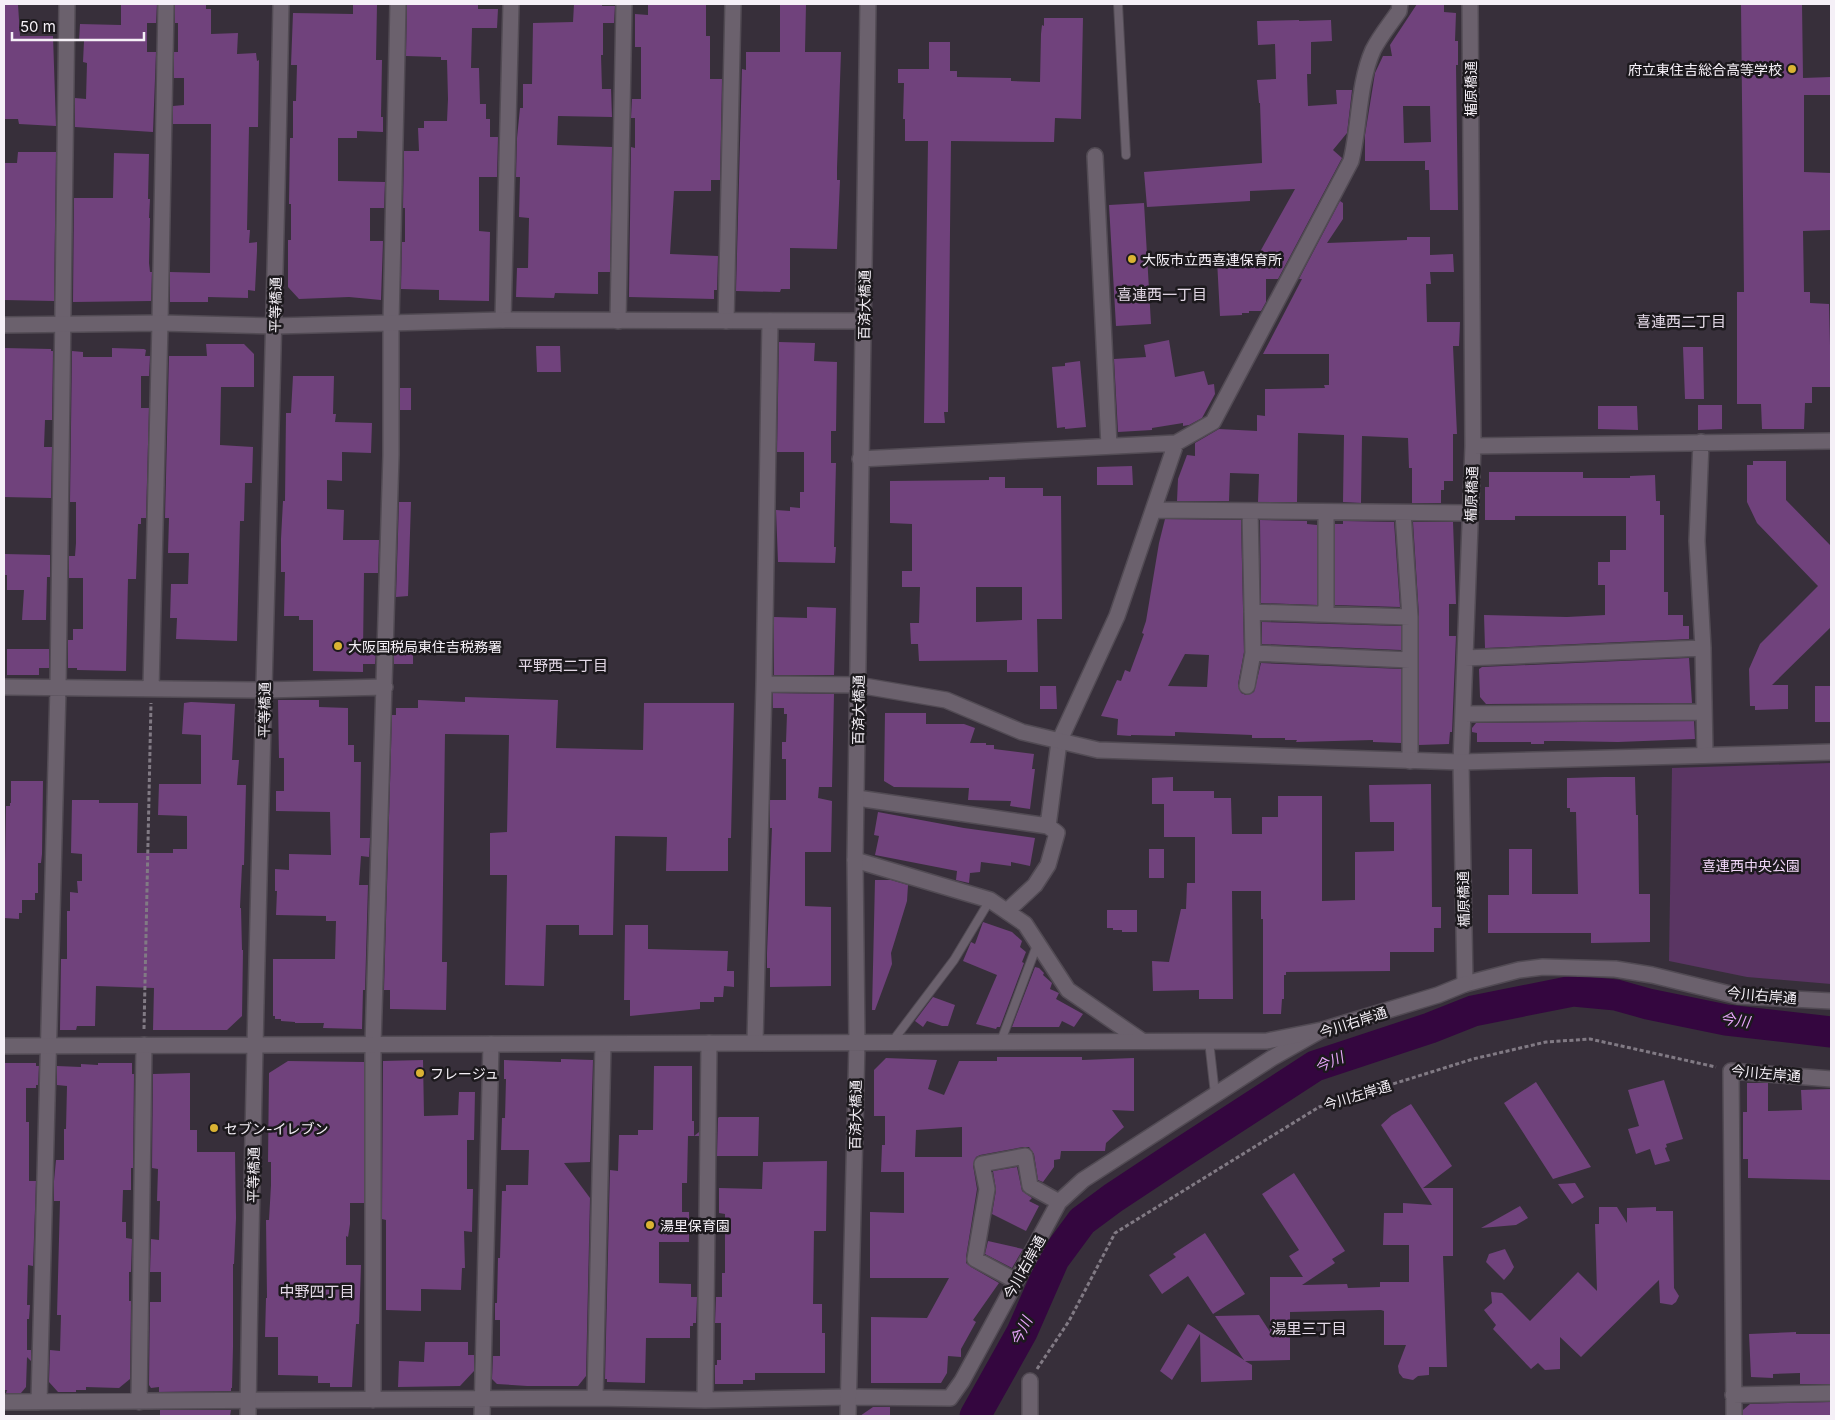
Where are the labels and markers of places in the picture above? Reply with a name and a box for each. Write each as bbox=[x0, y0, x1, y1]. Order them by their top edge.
place label: 府立東住吉総合高等学校 bbox=[1628, 61, 1782, 78]
marker: 府立東住吉総合高等学校 bbox=[1786, 63, 1798, 75]
place label: 大阪市立西喜連保育所 bbox=[1142, 251, 1282, 268]
marker: 大阪市立西喜連保育所 bbox=[1126, 253, 1138, 265]
place label: 大阪国税局東住吉税務署 bbox=[348, 638, 502, 655]
marker: 大阪国税局東住吉税務署 bbox=[332, 640, 344, 652]
place label: フレージュ bbox=[430, 1065, 499, 1082]
marker: フレージュ bbox=[414, 1067, 426, 1079]
place label: セブン-イレブン bbox=[224, 1120, 328, 1137]
marker: セブン-イレブン bbox=[208, 1122, 220, 1134]
place label: 湯里保育園 bbox=[660, 1217, 730, 1234]
marker: 湯里保育園 bbox=[644, 1219, 656, 1231]

